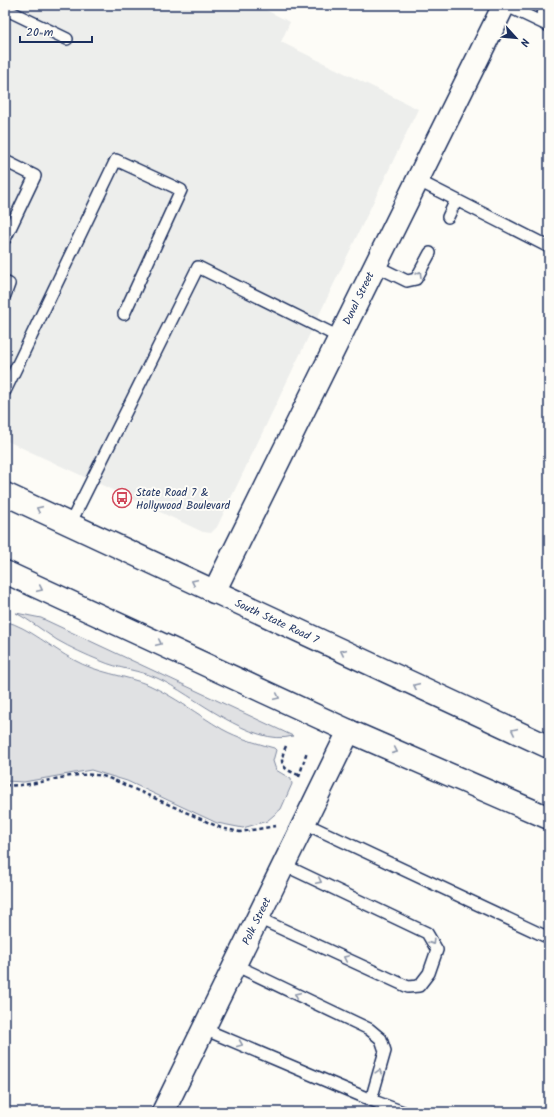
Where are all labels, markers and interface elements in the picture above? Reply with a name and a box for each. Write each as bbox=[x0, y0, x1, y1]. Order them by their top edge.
scale bar bbox=[20, 18, 92, 44]
north arrow bbox=[496, 18, 536, 58]
text: 20 m bbox=[26, 23, 54, 42]
text: N bbox=[514, 35, 534, 49]
street label: Duval Street bbox=[338, 268, 380, 328]
one-way arrow bbox=[414, 271, 421, 278]
place label: State Road 7 & Hollywood Boulevard bbox=[136, 484, 231, 515]
bus stop icon: State Road 7 & Hollywood Boulevard bbox=[111, 487, 133, 509]
one-way arrow bbox=[35, 506, 43, 514]
one-way arrow bbox=[191, 579, 199, 587]
one-way arrow bbox=[36, 584, 44, 592]
street label: South State Road 7 bbox=[231, 595, 322, 650]
one-way arrow bbox=[154, 638, 162, 646]
one-way arrow bbox=[340, 649, 348, 657]
one-way arrow bbox=[413, 683, 420, 691]
one-way arrow bbox=[272, 692, 280, 700]
one-way arrow bbox=[510, 728, 518, 736]
one-way arrow bbox=[391, 746, 399, 754]
one-way arrow bbox=[315, 876, 322, 884]
street label: Polk Street bbox=[238, 894, 277, 948]
one-way arrow bbox=[428, 938, 435, 945]
one-way arrow bbox=[343, 955, 350, 963]
one-way arrow bbox=[293, 992, 301, 1000]
one-way arrow bbox=[235, 1039, 243, 1047]
one-way arrow bbox=[374, 1068, 383, 1075]

